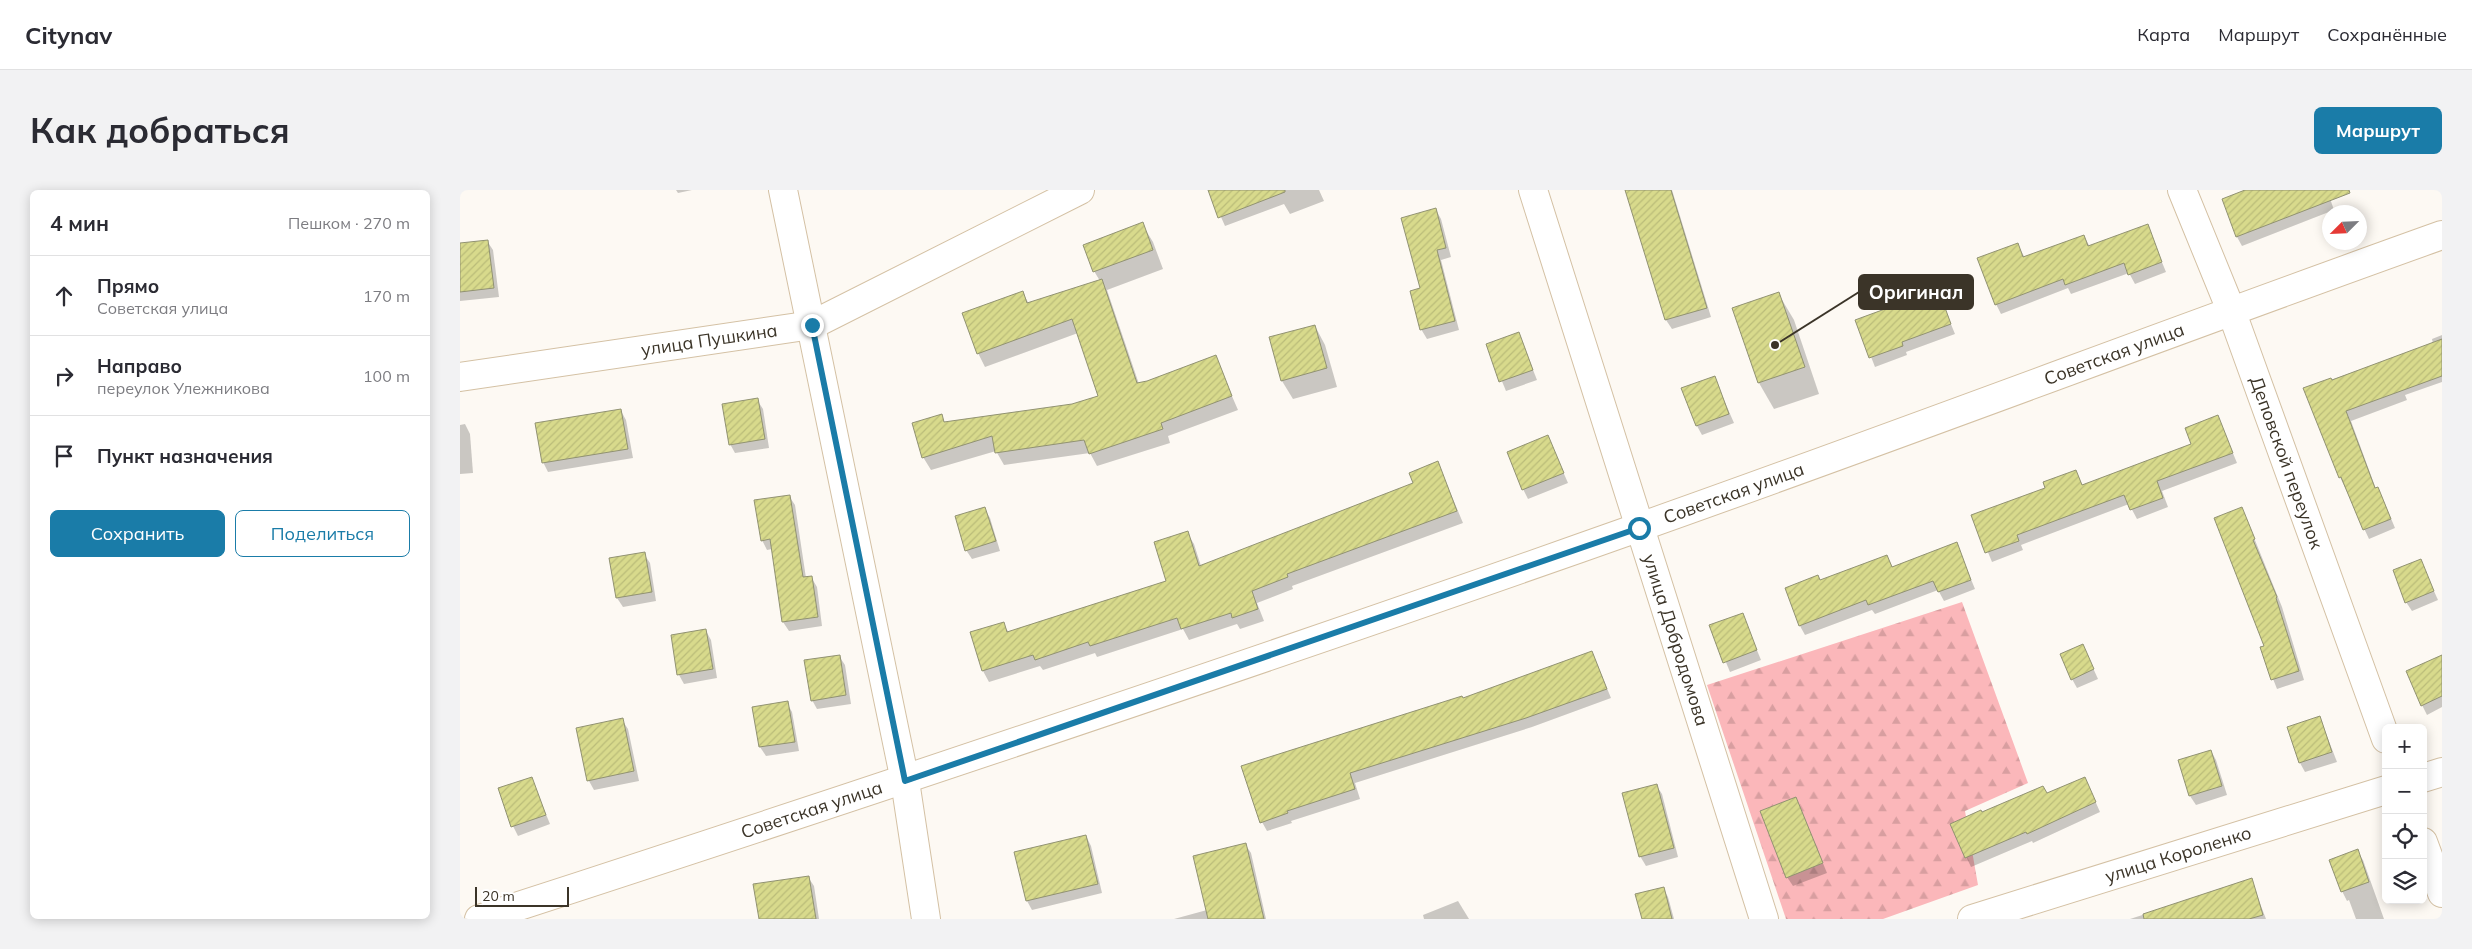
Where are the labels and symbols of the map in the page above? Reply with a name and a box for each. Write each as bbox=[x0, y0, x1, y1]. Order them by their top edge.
north arrow bbox=[2322, 205, 2367, 250]
callout: Оригинал bbox=[1859, 275, 1973, 309]
text: Оригинал bbox=[1869, 280, 1963, 304]
route end bbox=[801, 314, 824, 337]
street label: улица Пушкина bbox=[639, 318, 779, 361]
street label: Советская улица bbox=[2041, 318, 2187, 390]
street label: Деповской переулок bbox=[2245, 373, 2328, 552]
street label: Советская улица bbox=[1660, 457, 1807, 529]
route start bbox=[1628, 517, 1651, 540]
street label: улица Добродомова bbox=[1638, 551, 1714, 729]
street label: Советская улица bbox=[738, 775, 885, 844]
street label: улица Короленко bbox=[2102, 821, 2254, 888]
scale bar bbox=[475, 884, 569, 907]

